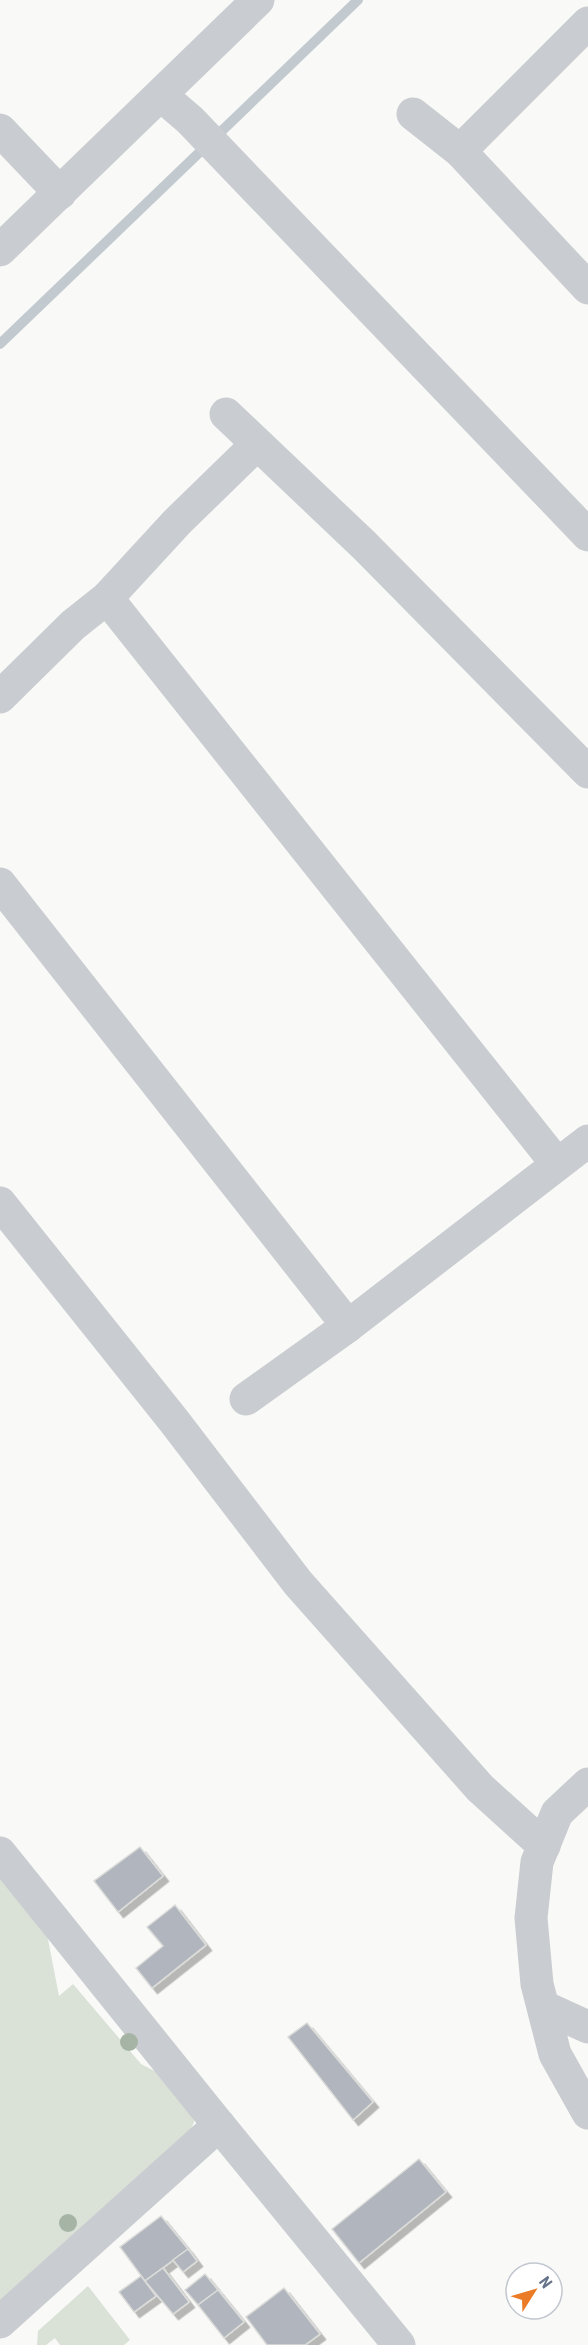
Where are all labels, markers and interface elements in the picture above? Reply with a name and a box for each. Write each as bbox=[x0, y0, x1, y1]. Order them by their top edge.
north arrow bbox=[504, 2261, 564, 2321]
text: N bbox=[535, 2273, 556, 2292]

